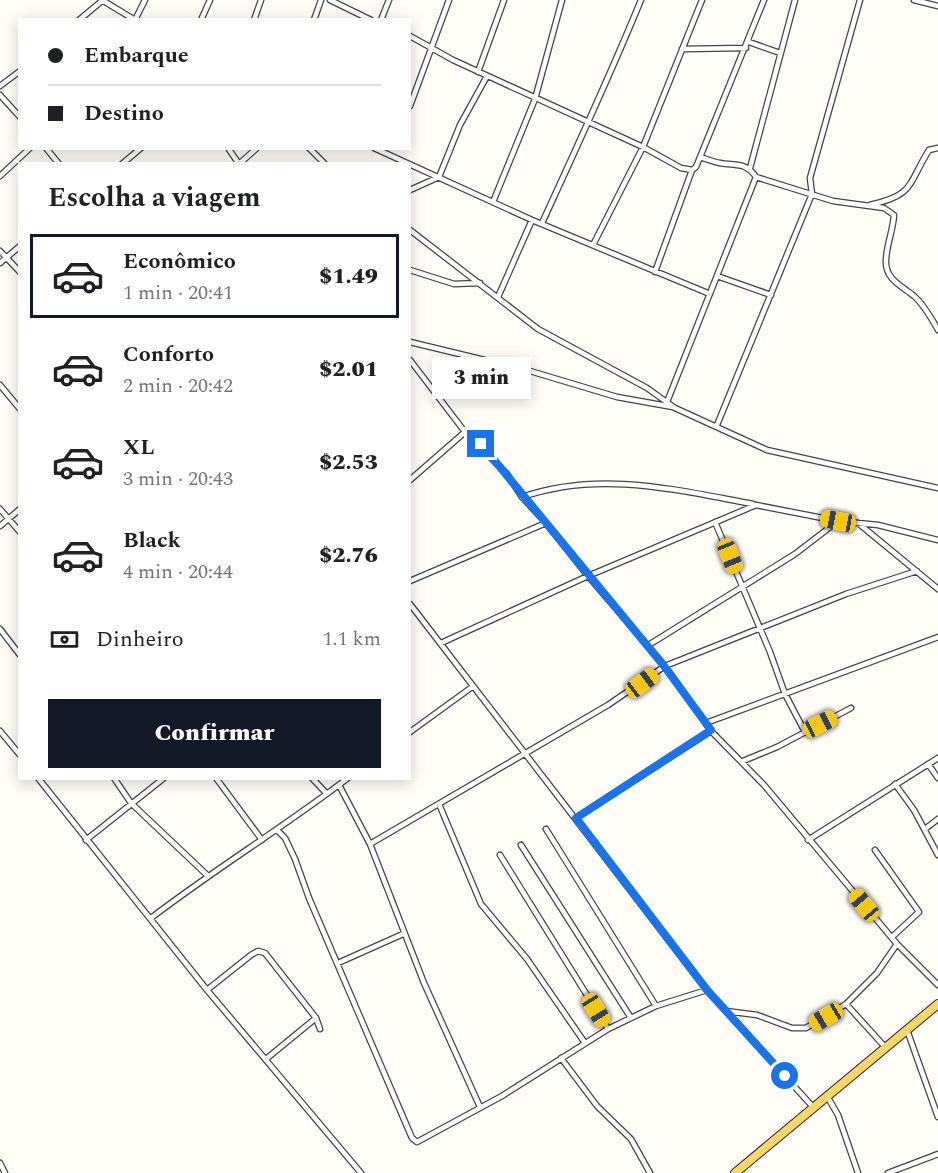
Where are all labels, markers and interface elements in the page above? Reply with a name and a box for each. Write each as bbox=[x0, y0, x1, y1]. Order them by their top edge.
text: Embarque bbox=[84, 39, 189, 72]
text: Destino bbox=[84, 97, 164, 130]
text: Escolha a viagem bbox=[48, 177, 261, 219]
text: Econômico bbox=[123, 245, 236, 278]
icon: car bbox=[51, 249, 105, 303]
text: $1.49 bbox=[319, 260, 378, 293]
text: 1 min · 20:41 bbox=[123, 278, 233, 308]
text: Conforto bbox=[123, 338, 214, 371]
icon: car bbox=[51, 342, 105, 396]
text: $2.01 bbox=[319, 353, 378, 386]
callout: 3 min bbox=[432, 357, 530, 399]
text: 3 min bbox=[454, 363, 509, 393]
text: 2 min · 20:42 bbox=[123, 371, 233, 401]
route end bbox=[467, 430, 494, 457]
text: XL bbox=[123, 431, 154, 464]
icon: car bbox=[51, 435, 105, 489]
text: $2.53 bbox=[319, 446, 378, 479]
text: 3 min · 20:43 bbox=[123, 464, 233, 494]
car bbox=[819, 509, 857, 533]
text: Black bbox=[123, 524, 181, 557]
icon: car bbox=[51, 528, 105, 582]
car bbox=[715, 536, 745, 576]
text: $2.76 bbox=[319, 539, 378, 572]
text: 4 min · 20:44 bbox=[123, 557, 233, 587]
icon: cash bbox=[48, 623, 81, 656]
text: Dinheiro bbox=[96, 623, 184, 656]
text: 1.1 km bbox=[323, 624, 381, 654]
car bbox=[622, 665, 662, 701]
button: Confirmar bbox=[48, 699, 381, 768]
car bbox=[800, 708, 840, 740]
car bbox=[846, 885, 882, 925]
car bbox=[579, 990, 613, 1030]
car bbox=[806, 1000, 846, 1034]
route start bbox=[771, 1062, 798, 1089]

